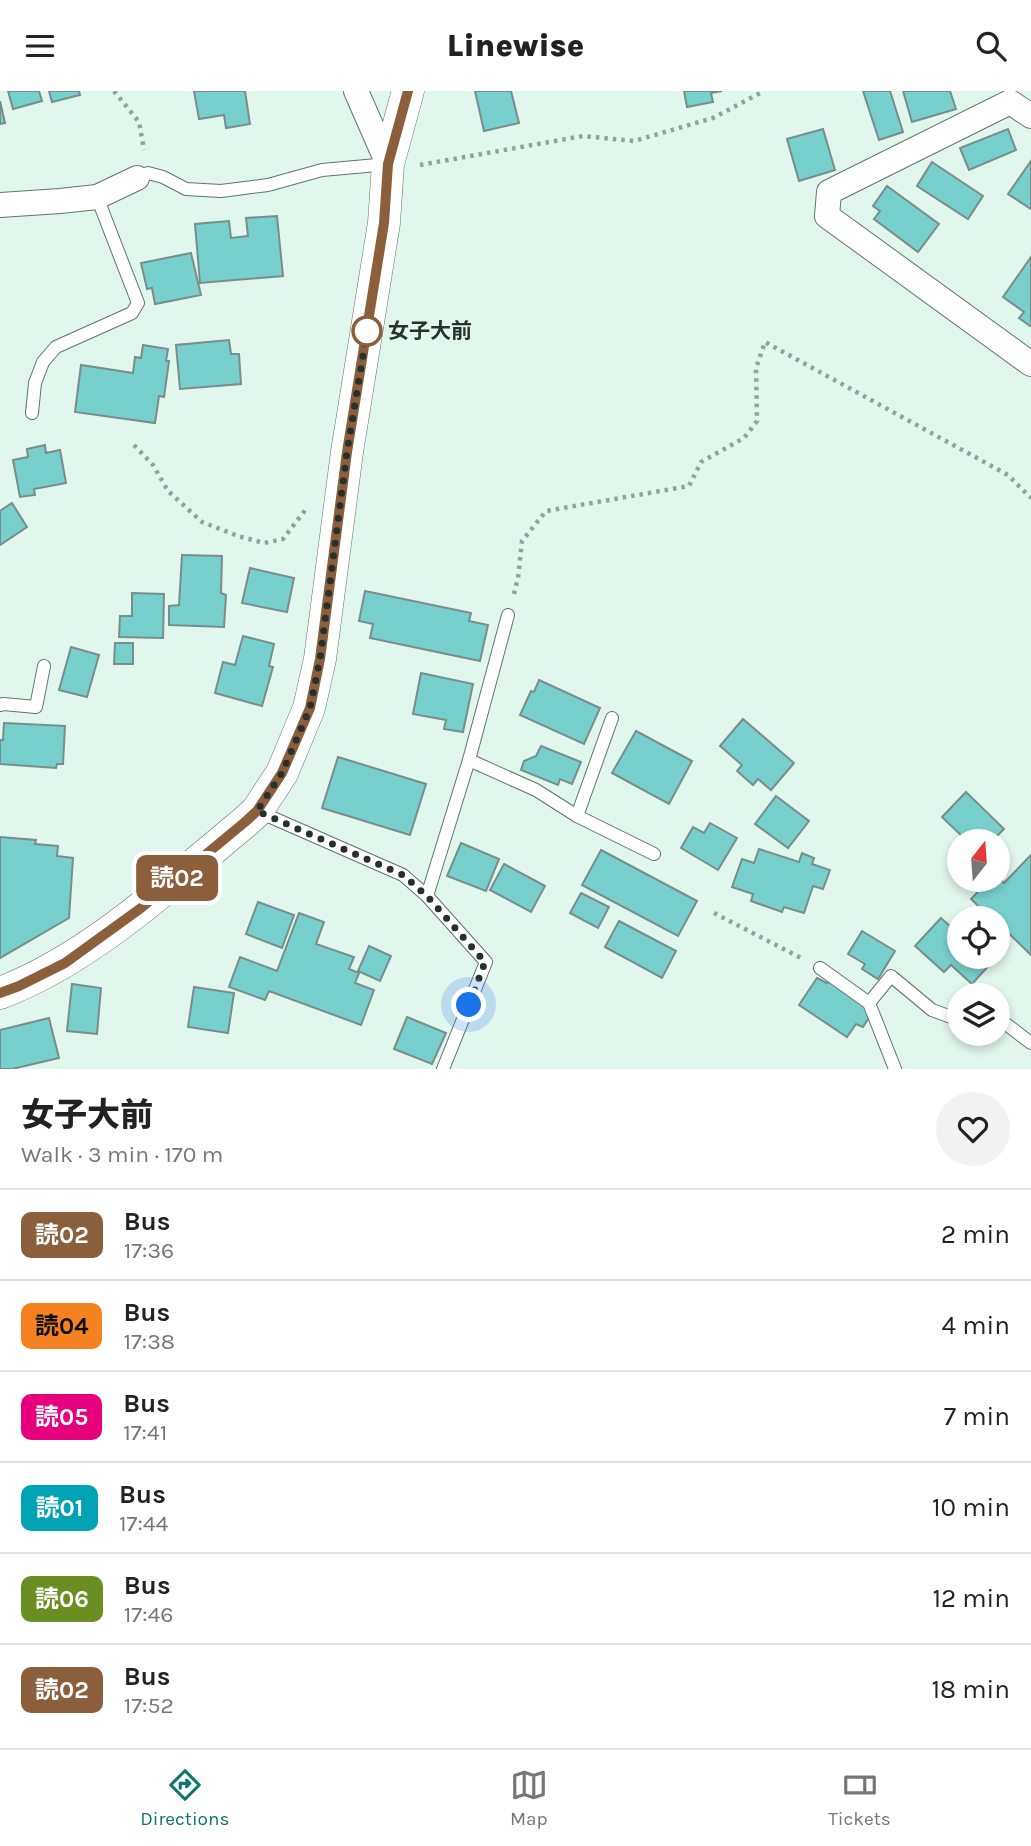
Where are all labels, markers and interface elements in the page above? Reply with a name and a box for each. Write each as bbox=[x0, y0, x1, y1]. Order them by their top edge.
icon: menu bbox=[21, 27, 59, 65]
text: Linewise bbox=[447, 27, 584, 64]
icon: search bbox=[972, 27, 1010, 65]
marker: 女子大前 bbox=[352, 316, 382, 346]
place label: 女子大前 bbox=[388, 319, 472, 343]
north arrow bbox=[947, 829, 1010, 893]
map controls bbox=[947, 829, 1010, 1046]
line badge: 読02 bbox=[137, 855, 217, 901]
text: 読02 bbox=[150, 864, 204, 892]
button: locate bbox=[947, 906, 1010, 969]
button: layers bbox=[947, 983, 1010, 1046]
your location bbox=[451, 987, 486, 1022]
button: heart bbox=[936, 1092, 1010, 1166]
text: 女子大前 bbox=[21, 1096, 153, 1134]
text: Walk · 3 min · 170 m bbox=[21, 1141, 223, 1168]
text: Bus bbox=[124, 1206, 171, 1237]
text: 2 min bbox=[941, 1219, 1010, 1250]
text: 読02 bbox=[35, 1221, 89, 1249]
text: 17:36 bbox=[124, 1237, 174, 1264]
text: Bus bbox=[123, 1297, 170, 1328]
text: 4 min bbox=[942, 1310, 1010, 1341]
text: 読04 bbox=[35, 1312, 88, 1340]
text: 17:38 bbox=[123, 1328, 175, 1355]
text: Bus bbox=[123, 1388, 170, 1419]
text: 7 min bbox=[944, 1401, 1010, 1432]
text: 読05 bbox=[35, 1403, 88, 1431]
text: 17:41 bbox=[123, 1419, 167, 1446]
text: Bus bbox=[119, 1479, 166, 1510]
text: 10 min bbox=[932, 1492, 1010, 1523]
text: 読01 bbox=[36, 1494, 83, 1522]
text: 17:44 bbox=[119, 1510, 168, 1537]
text: Bus bbox=[124, 1570, 171, 1601]
text: 12 min bbox=[932, 1583, 1010, 1614]
text: 読06 bbox=[35, 1585, 89, 1613]
text: 17:46 bbox=[124, 1601, 173, 1628]
text: Bus bbox=[124, 1661, 171, 1692]
text: 18 min bbox=[931, 1674, 1010, 1705]
text: 読02 bbox=[35, 1676, 89, 1704]
text: 17:52 bbox=[124, 1692, 174, 1719]
tab: Directions bbox=[140, 1766, 229, 1830]
tab: Map bbox=[510, 1766, 548, 1830]
tab: Tickets bbox=[828, 1766, 891, 1830]

